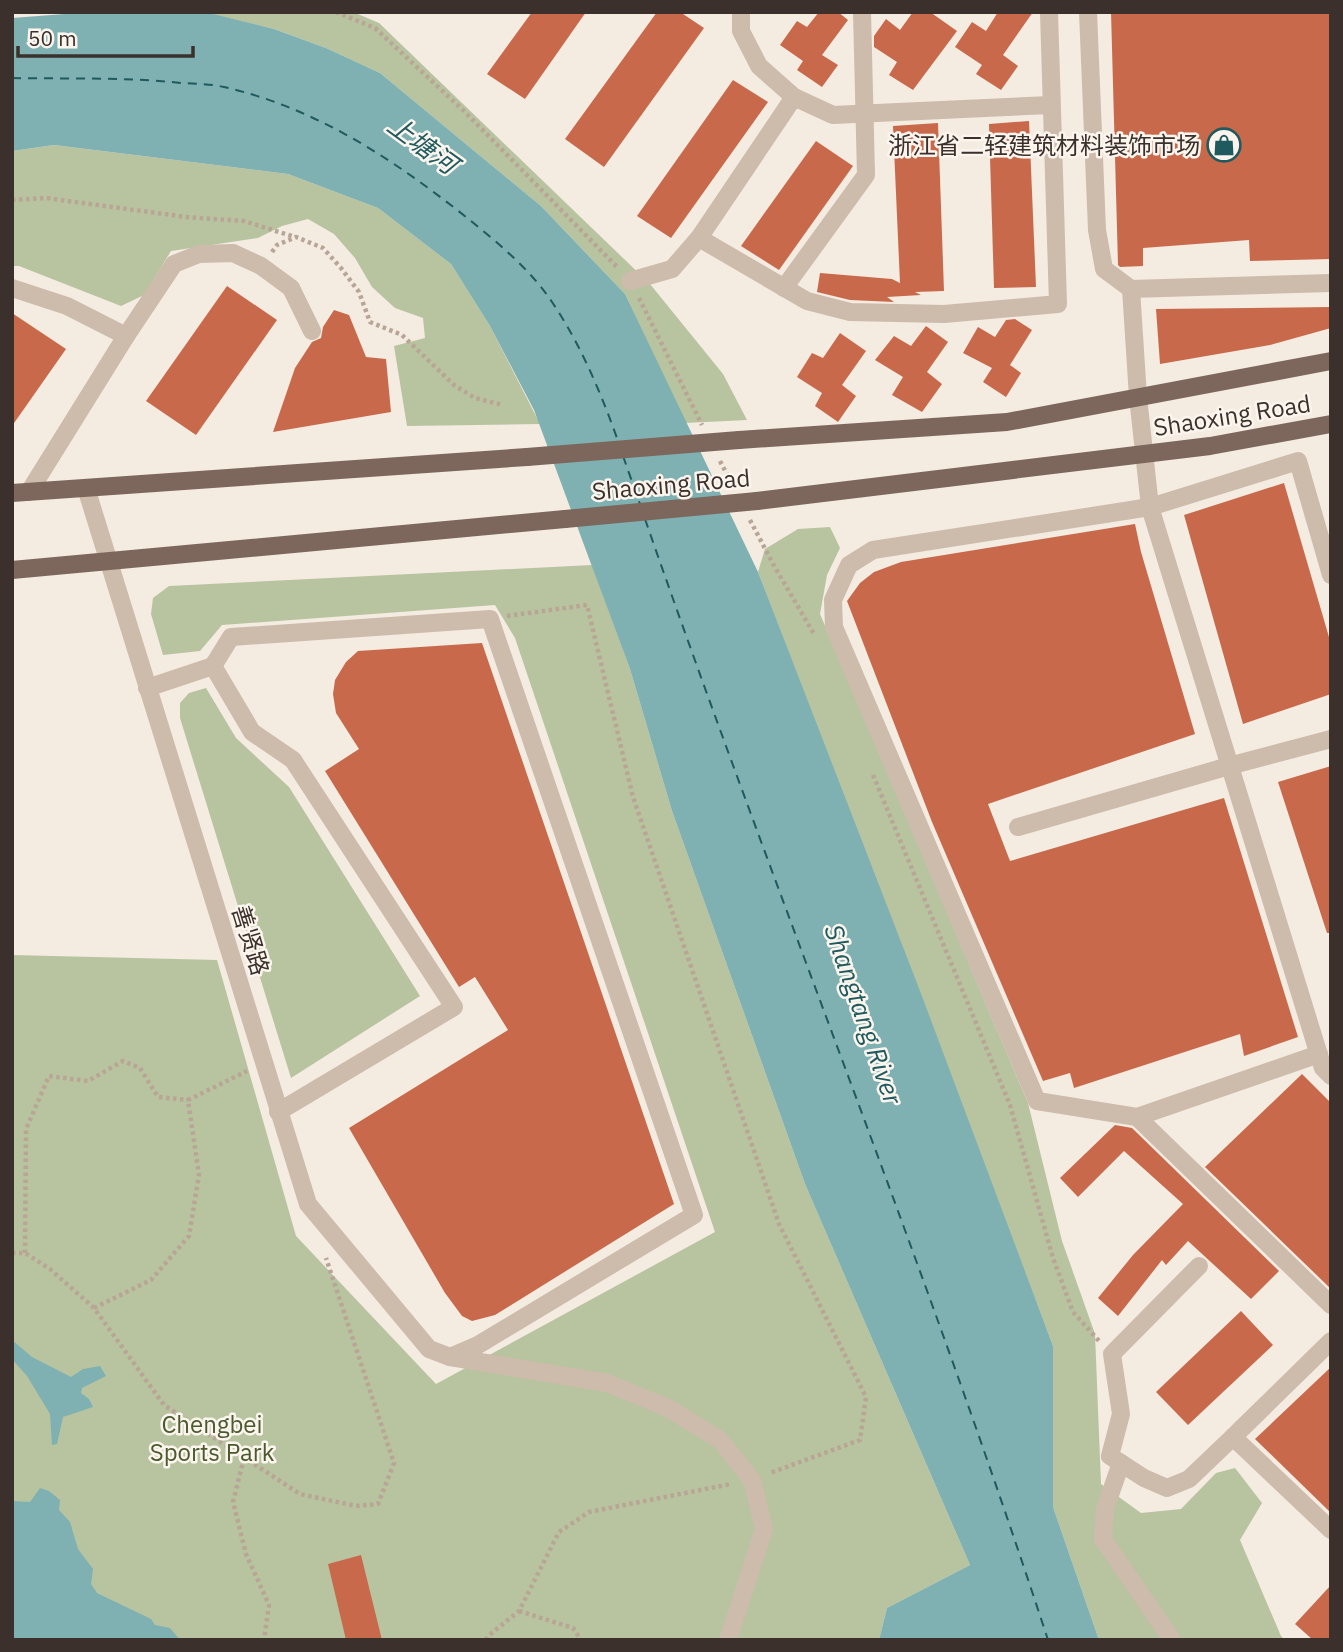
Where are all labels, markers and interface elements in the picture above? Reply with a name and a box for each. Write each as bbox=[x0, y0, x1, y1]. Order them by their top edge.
scale bar bbox=[18, 14, 192, 58]
text: 50 m bbox=[28, 24, 77, 52]
water label: 上塘河 bbox=[381, 107, 469, 184]
shop icon: 浙江省二轻建筑材料装饰市场 bbox=[1205, 126, 1243, 164]
place label: 浙江省二轻建筑材料装饰市场 bbox=[888, 129, 1200, 161]
street label: Shaoxing Road bbox=[1151, 387, 1313, 443]
street label: Shaoxing Road bbox=[590, 461, 752, 507]
street label: 善贤路 bbox=[225, 901, 277, 979]
water label: Shangtang River bbox=[817, 919, 911, 1110]
park label: Chengbei Sports Park bbox=[150, 1408, 275, 1468]

